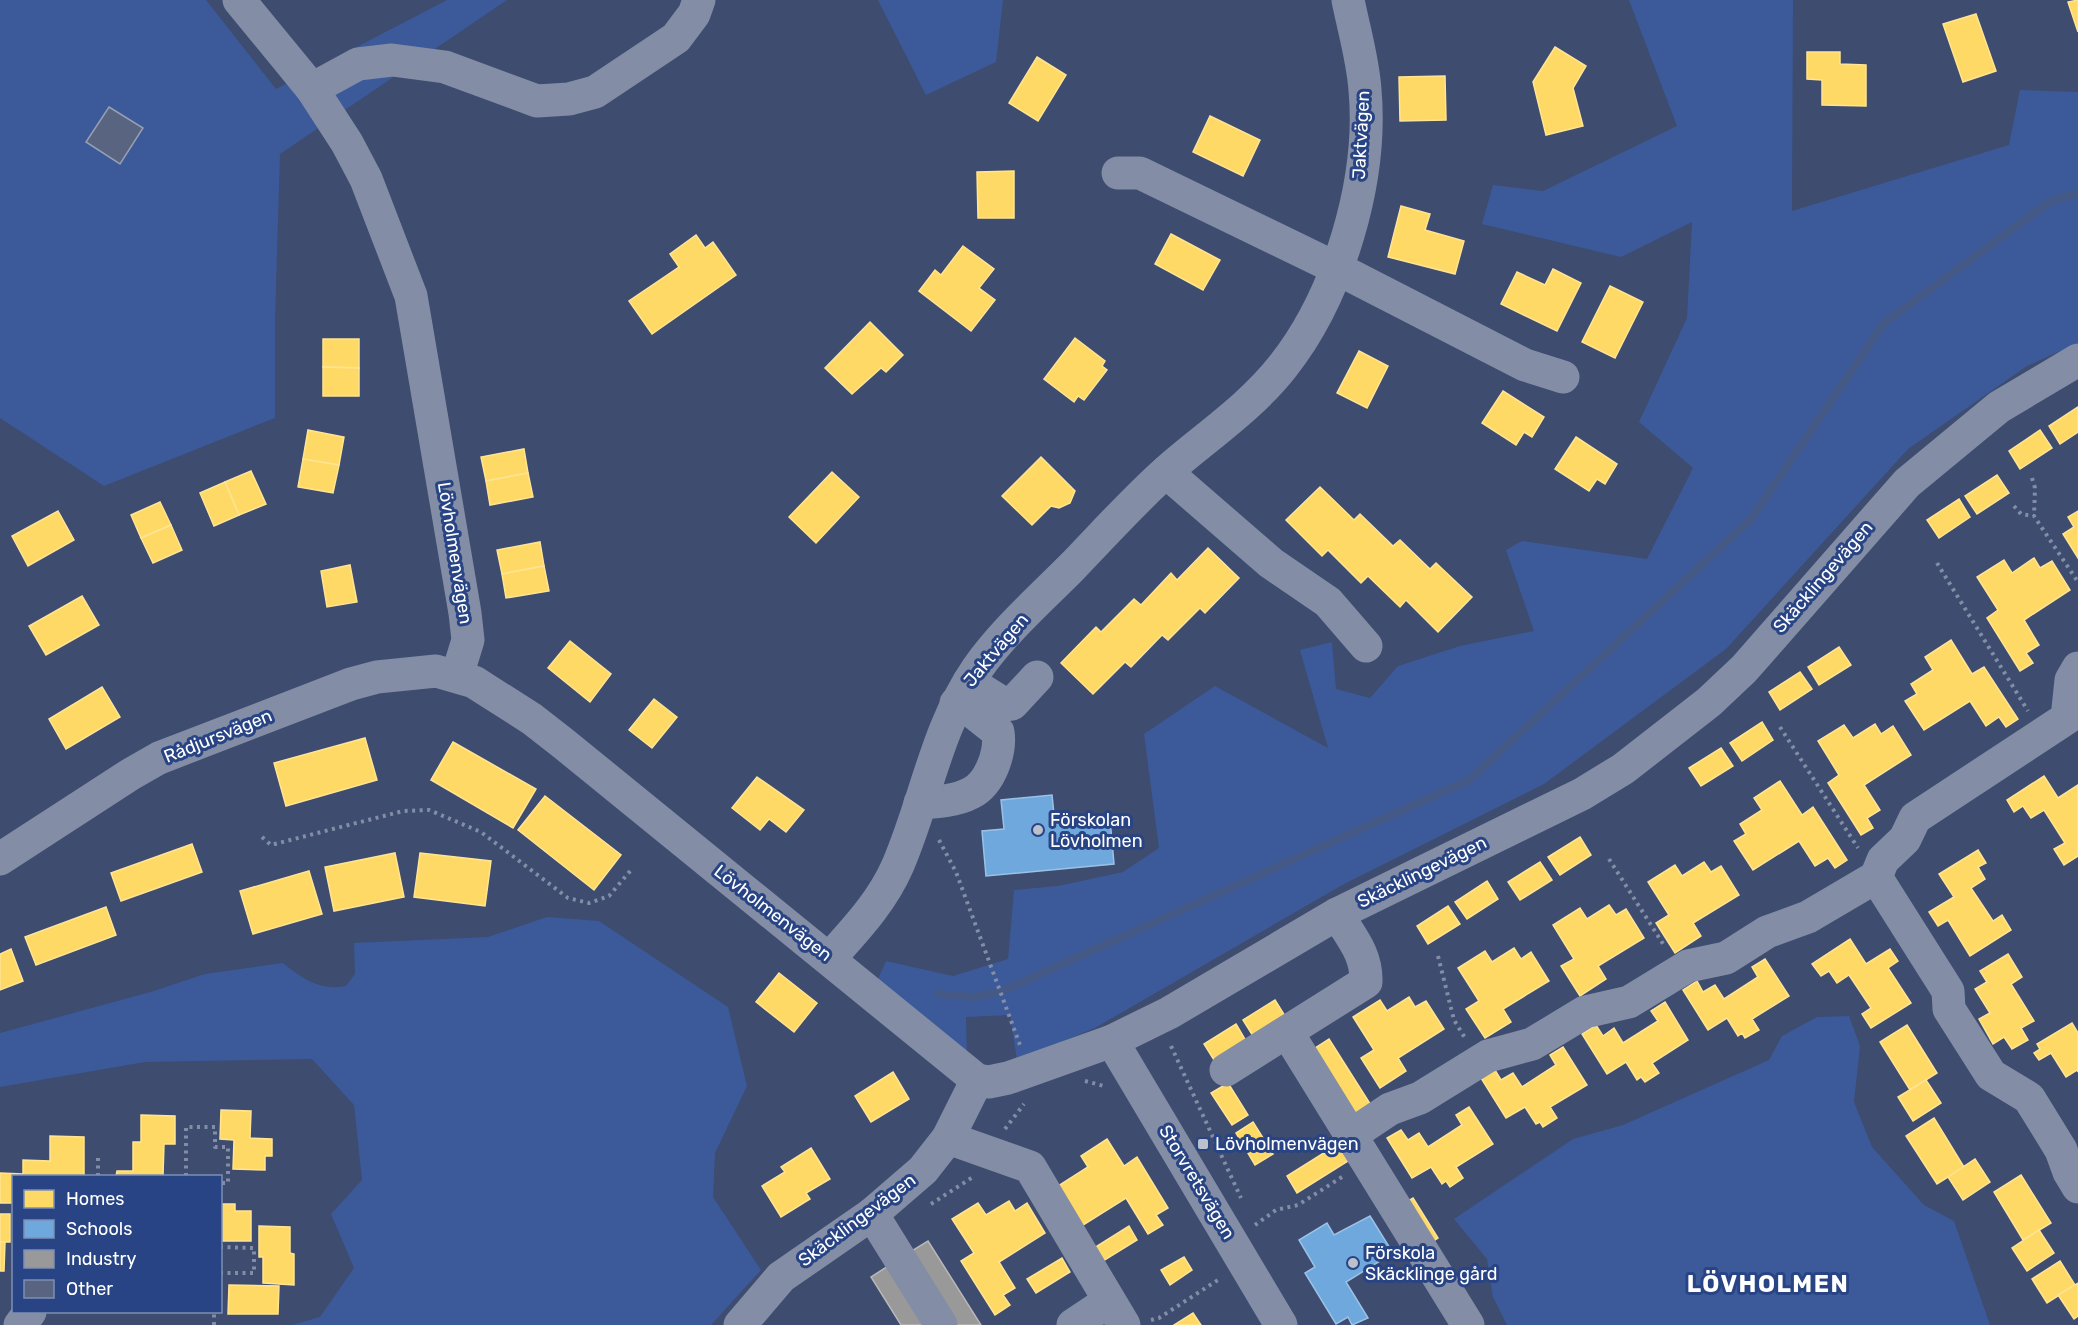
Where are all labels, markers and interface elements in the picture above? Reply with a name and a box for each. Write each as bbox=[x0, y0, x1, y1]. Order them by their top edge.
street label: Jaktvägen bbox=[1348, 90, 1374, 180]
street label: Lövholmenvägen bbox=[433, 480, 477, 626]
street label: Skäcklingevägen bbox=[1768, 517, 1878, 637]
street label: Jaktvägen bbox=[959, 609, 1033, 691]
street label: Rådjursvägen bbox=[161, 704, 275, 768]
place label: Förskolan Lövholmen bbox=[1050, 809, 1143, 852]
marker: Förskolan Lövholmen bbox=[1031, 823, 1045, 837]
street label: Skäcklingevägen bbox=[1354, 831, 1490, 913]
street label: Lövholmenvägen bbox=[710, 860, 836, 966]
street label: Storvretsvägen bbox=[1154, 1121, 1240, 1243]
place label: Lövholmenvägen bbox=[1215, 1133, 1359, 1155]
marker: Lövholmenvägen bbox=[1196, 1137, 1210, 1151]
street label: Skäcklingevägen bbox=[794, 1169, 920, 1271]
legend bbox=[12, 1175, 222, 1313]
text: Homes bbox=[66, 1188, 124, 1210]
text: Schools bbox=[66, 1218, 132, 1240]
place label: Förskola Skäcklinge gård bbox=[1365, 1242, 1497, 1285]
text: Industry bbox=[66, 1248, 136, 1270]
marker: Förskola Skäcklinge gård bbox=[1346, 1256, 1360, 1270]
district label: LÖVHOLMEN bbox=[1687, 1270, 1849, 1298]
text: Other bbox=[66, 1278, 113, 1300]

